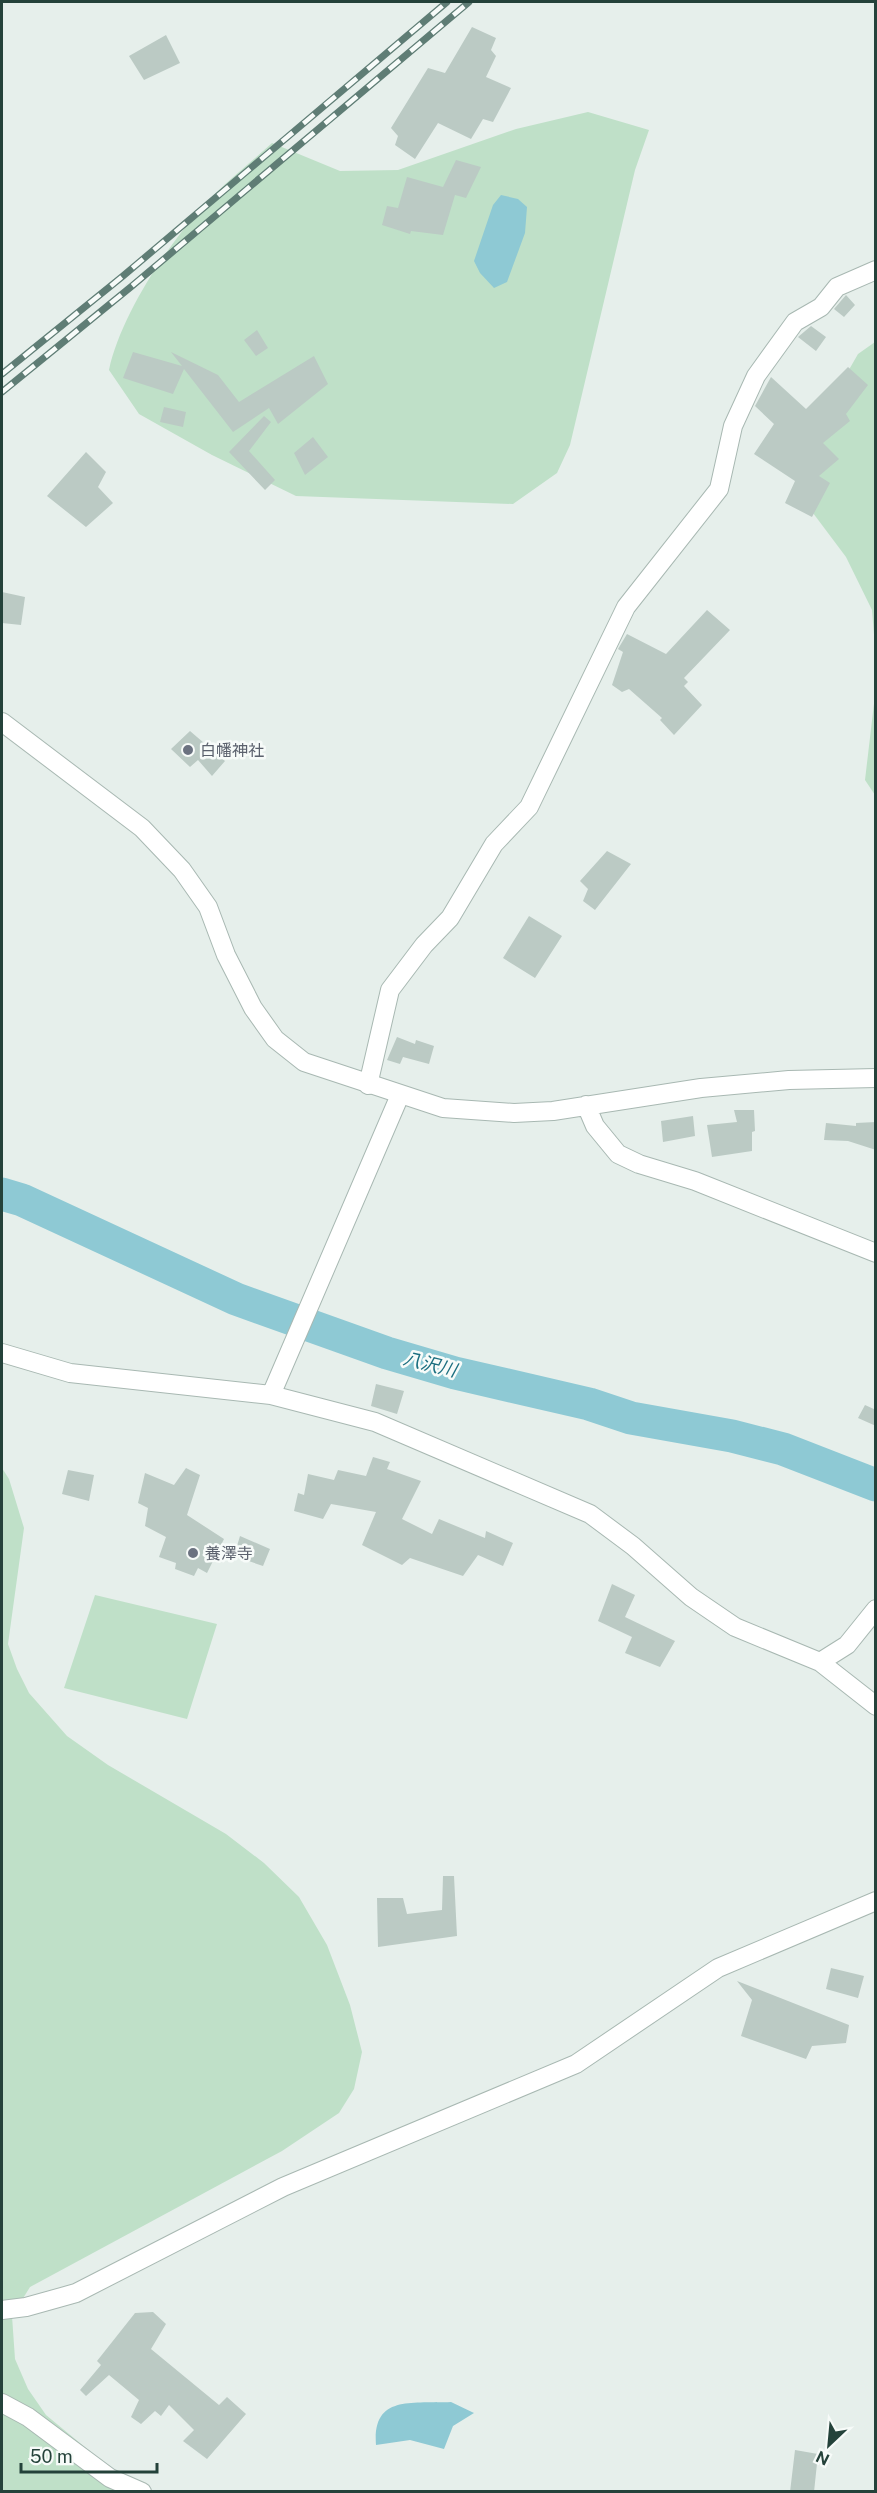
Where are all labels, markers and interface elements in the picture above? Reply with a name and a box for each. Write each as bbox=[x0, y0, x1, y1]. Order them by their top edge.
place label: 白幡神社 bbox=[200, 741, 264, 760]
marker: 白幡神社 bbox=[181, 743, 195, 757]
water label: 八沢川 bbox=[401, 1347, 461, 1381]
place label: 養澤寺 bbox=[205, 1544, 253, 1563]
marker: 養澤寺 bbox=[186, 1546, 200, 1560]
north arrow bbox=[799, 2415, 859, 2475]
scale bar bbox=[21, 2436, 158, 2474]
text: 50 m bbox=[30, 2446, 73, 2467]
text: N bbox=[813, 2447, 832, 2469]

